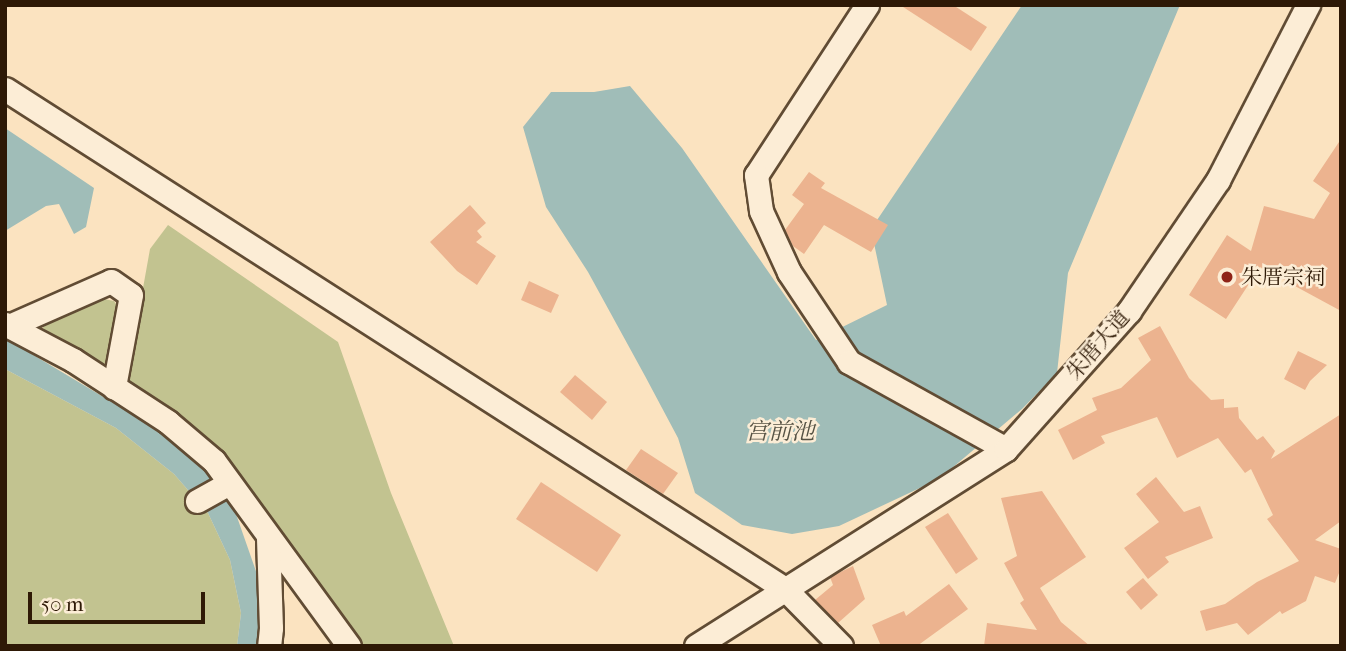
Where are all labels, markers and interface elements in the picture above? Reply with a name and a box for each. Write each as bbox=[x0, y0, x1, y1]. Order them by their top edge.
place label: 朱厝宗祠 bbox=[1241, 264, 1325, 290]
marker: 朱厝宗祠 bbox=[1219, 269, 1235, 285]
street label: 朱厝大道 bbox=[1061, 305, 1135, 385]
water label: 宫前池 bbox=[746, 418, 814, 446]
scale bar bbox=[32, 578, 208, 622]
text: 50 m bbox=[41, 592, 84, 616]

